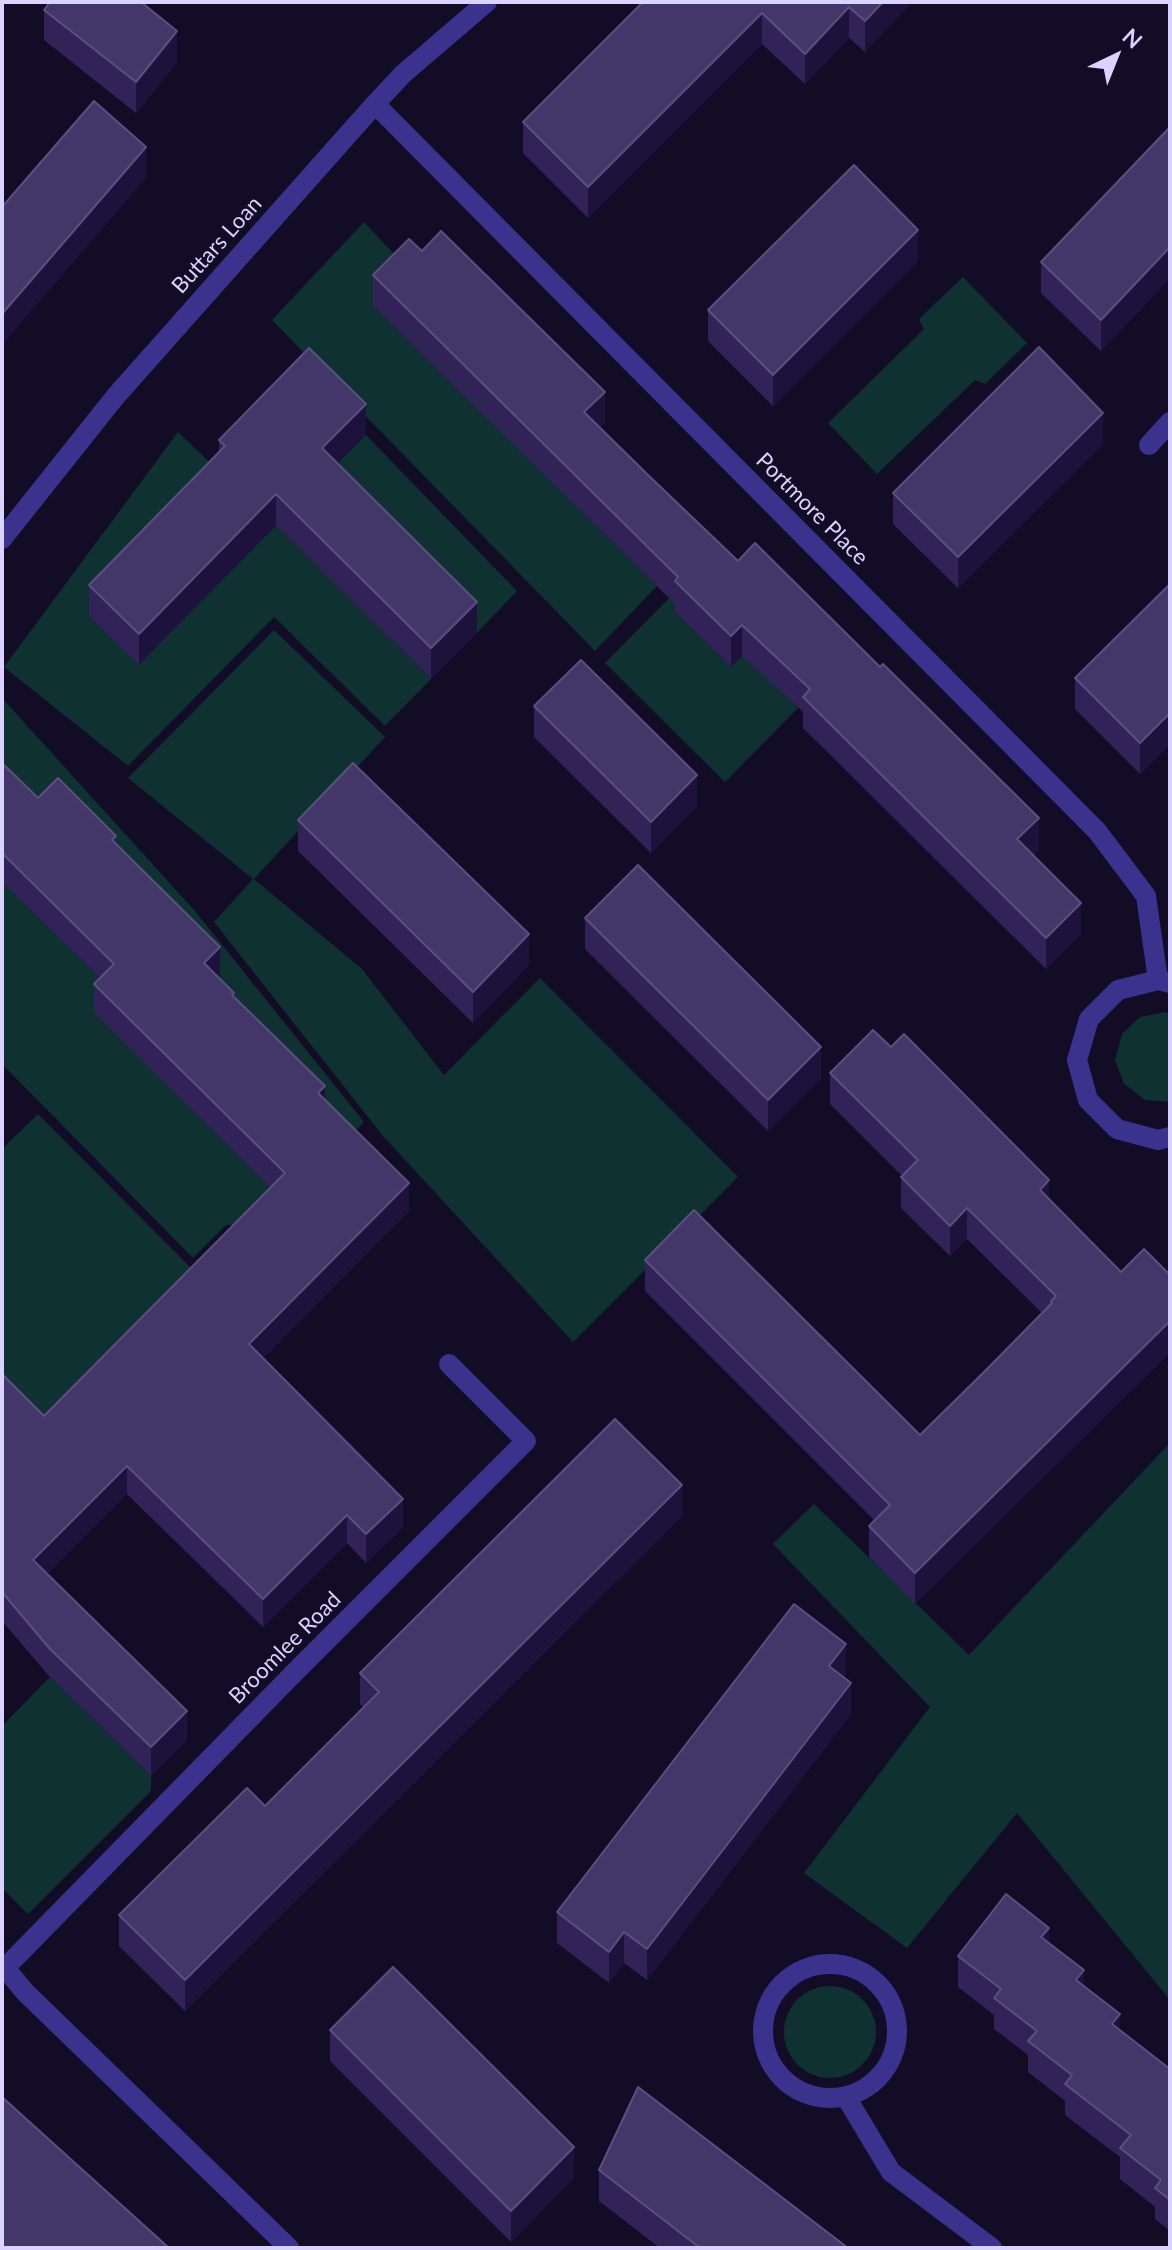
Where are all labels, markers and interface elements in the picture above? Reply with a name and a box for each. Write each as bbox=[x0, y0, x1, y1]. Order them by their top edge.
north arrow bbox=[1076, 16, 1156, 96]
text: N bbox=[1117, 22, 1148, 54]
street label: Buttars Loan bbox=[167, 191, 267, 299]
street label: Portmore Place bbox=[750, 447, 874, 571]
street label: Broomlee Road bbox=[224, 1587, 346, 1709]

